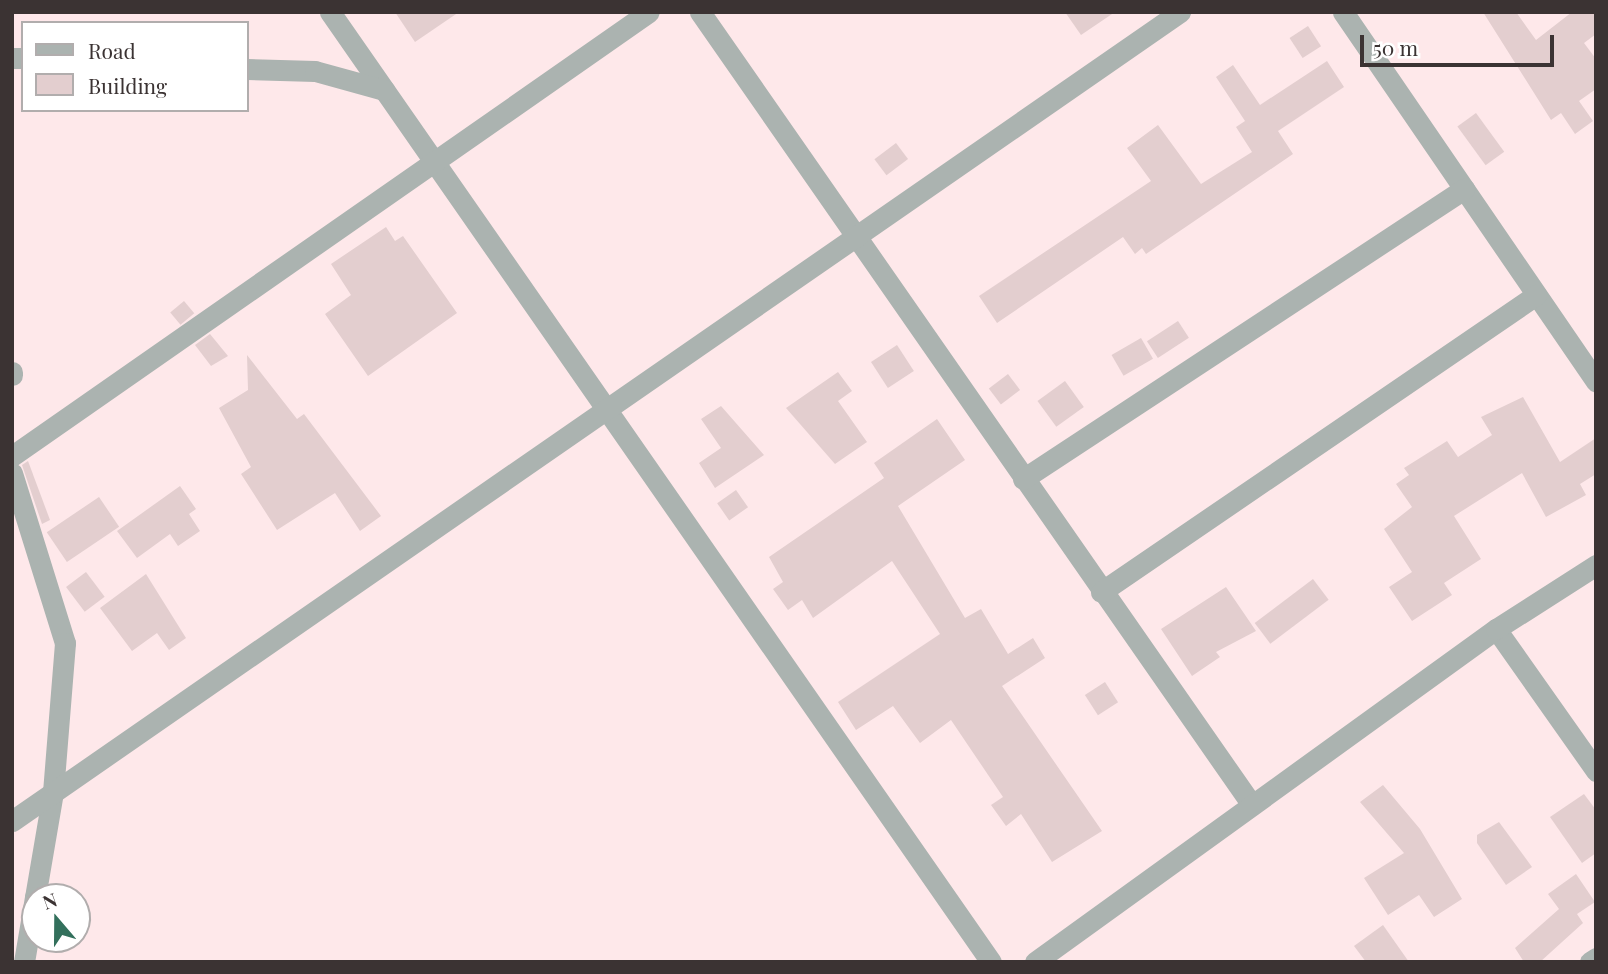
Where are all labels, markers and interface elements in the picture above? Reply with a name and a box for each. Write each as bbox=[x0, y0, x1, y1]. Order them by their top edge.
legend bbox=[21, 21, 248, 112]
scale bar bbox=[1363, 21, 1557, 65]
text: 50 m bbox=[1373, 33, 1418, 61]
text: Road bbox=[88, 36, 136, 64]
text: Building bbox=[88, 71, 167, 99]
north arrow bbox=[21, 883, 91, 953]
text: N bbox=[39, 886, 60, 915]

